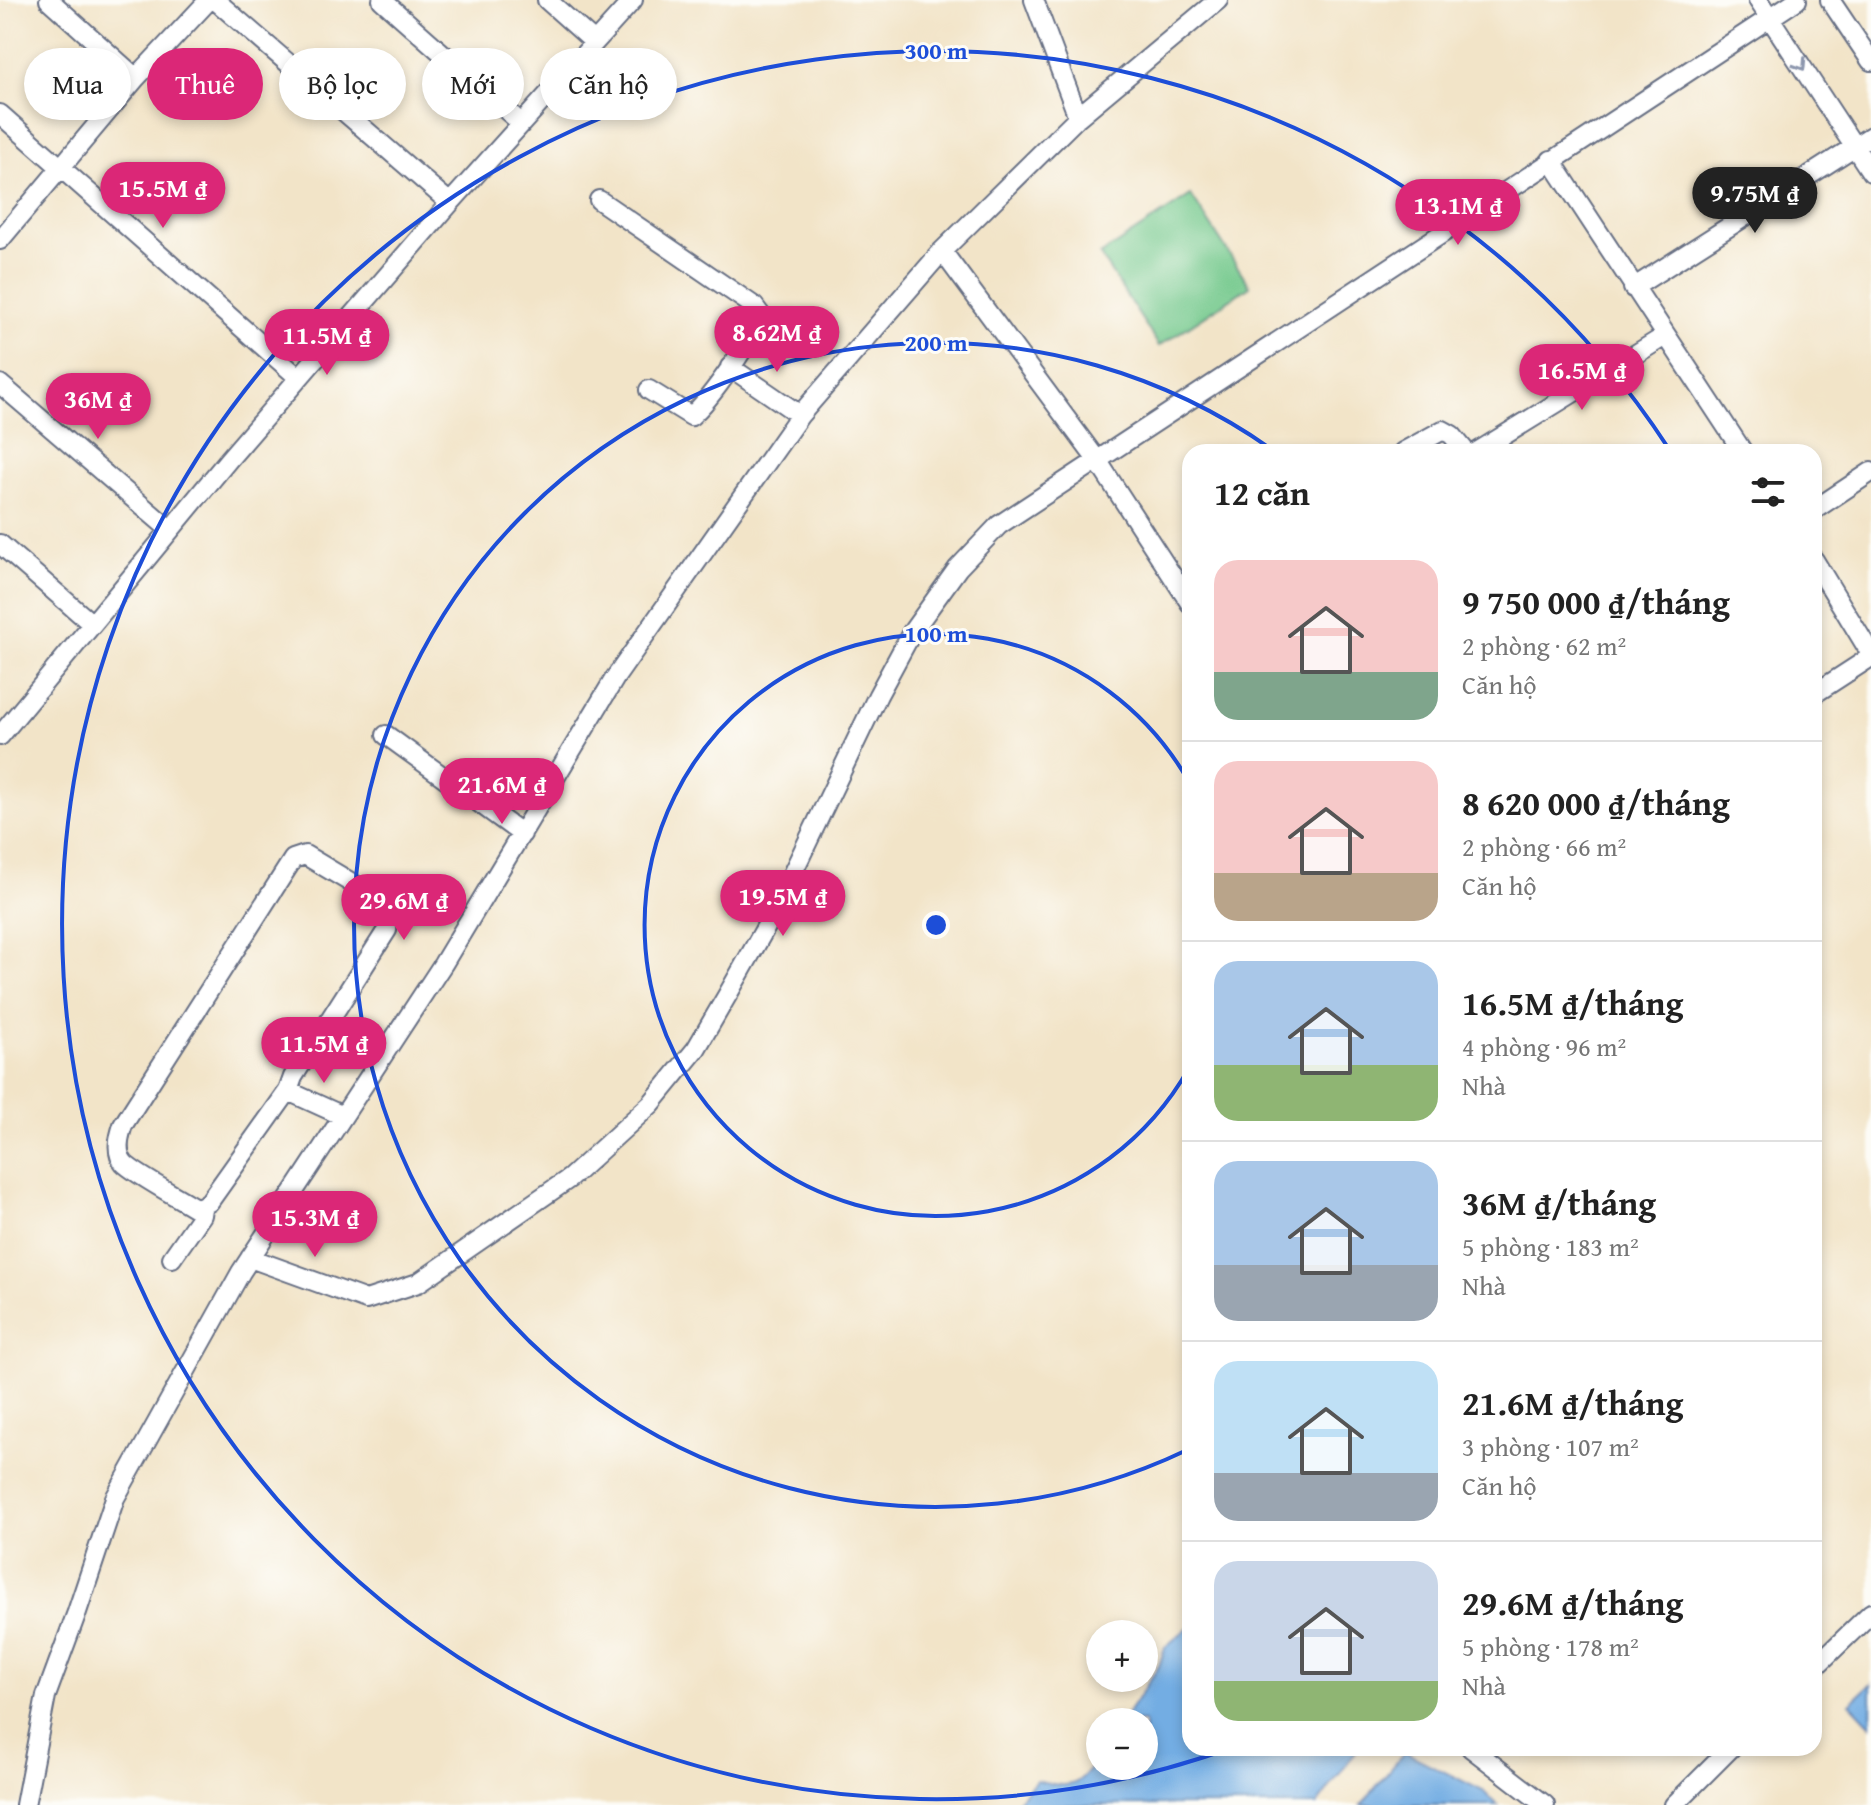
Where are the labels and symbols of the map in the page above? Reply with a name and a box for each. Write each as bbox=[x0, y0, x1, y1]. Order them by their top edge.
text: 300 m bbox=[904, 33, 968, 68]
one-way arrow bbox=[1791, 57, 1806, 71]
pin: 15.5M ₫ bbox=[89, 162, 237, 230]
pin: 9.75M ₫ bbox=[1681, 167, 1829, 235]
pin: 13.1M ₫ bbox=[1384, 179, 1532, 247]
pin: 8.62M ₫ bbox=[703, 306, 851, 374]
pin: 11.5M ₫ bbox=[253, 309, 401, 377]
text: 200 m bbox=[904, 325, 968, 360]
pin: 16.5M ₫ bbox=[1508, 344, 1656, 412]
pin: 36M ₫ bbox=[42, 373, 154, 441]
text: 100 m bbox=[904, 616, 968, 651]
pin: 21.6M ₫ bbox=[428, 758, 576, 826]
pin: 19.5M ₫ bbox=[709, 870, 857, 938]
pin: 29.6M ₫ bbox=[330, 874, 478, 942]
centre of rings bbox=[922, 911, 950, 939]
pin: 11.5M ₫ bbox=[250, 1017, 398, 1085]
pin: 15.3M ₫ bbox=[241, 1191, 389, 1259]

